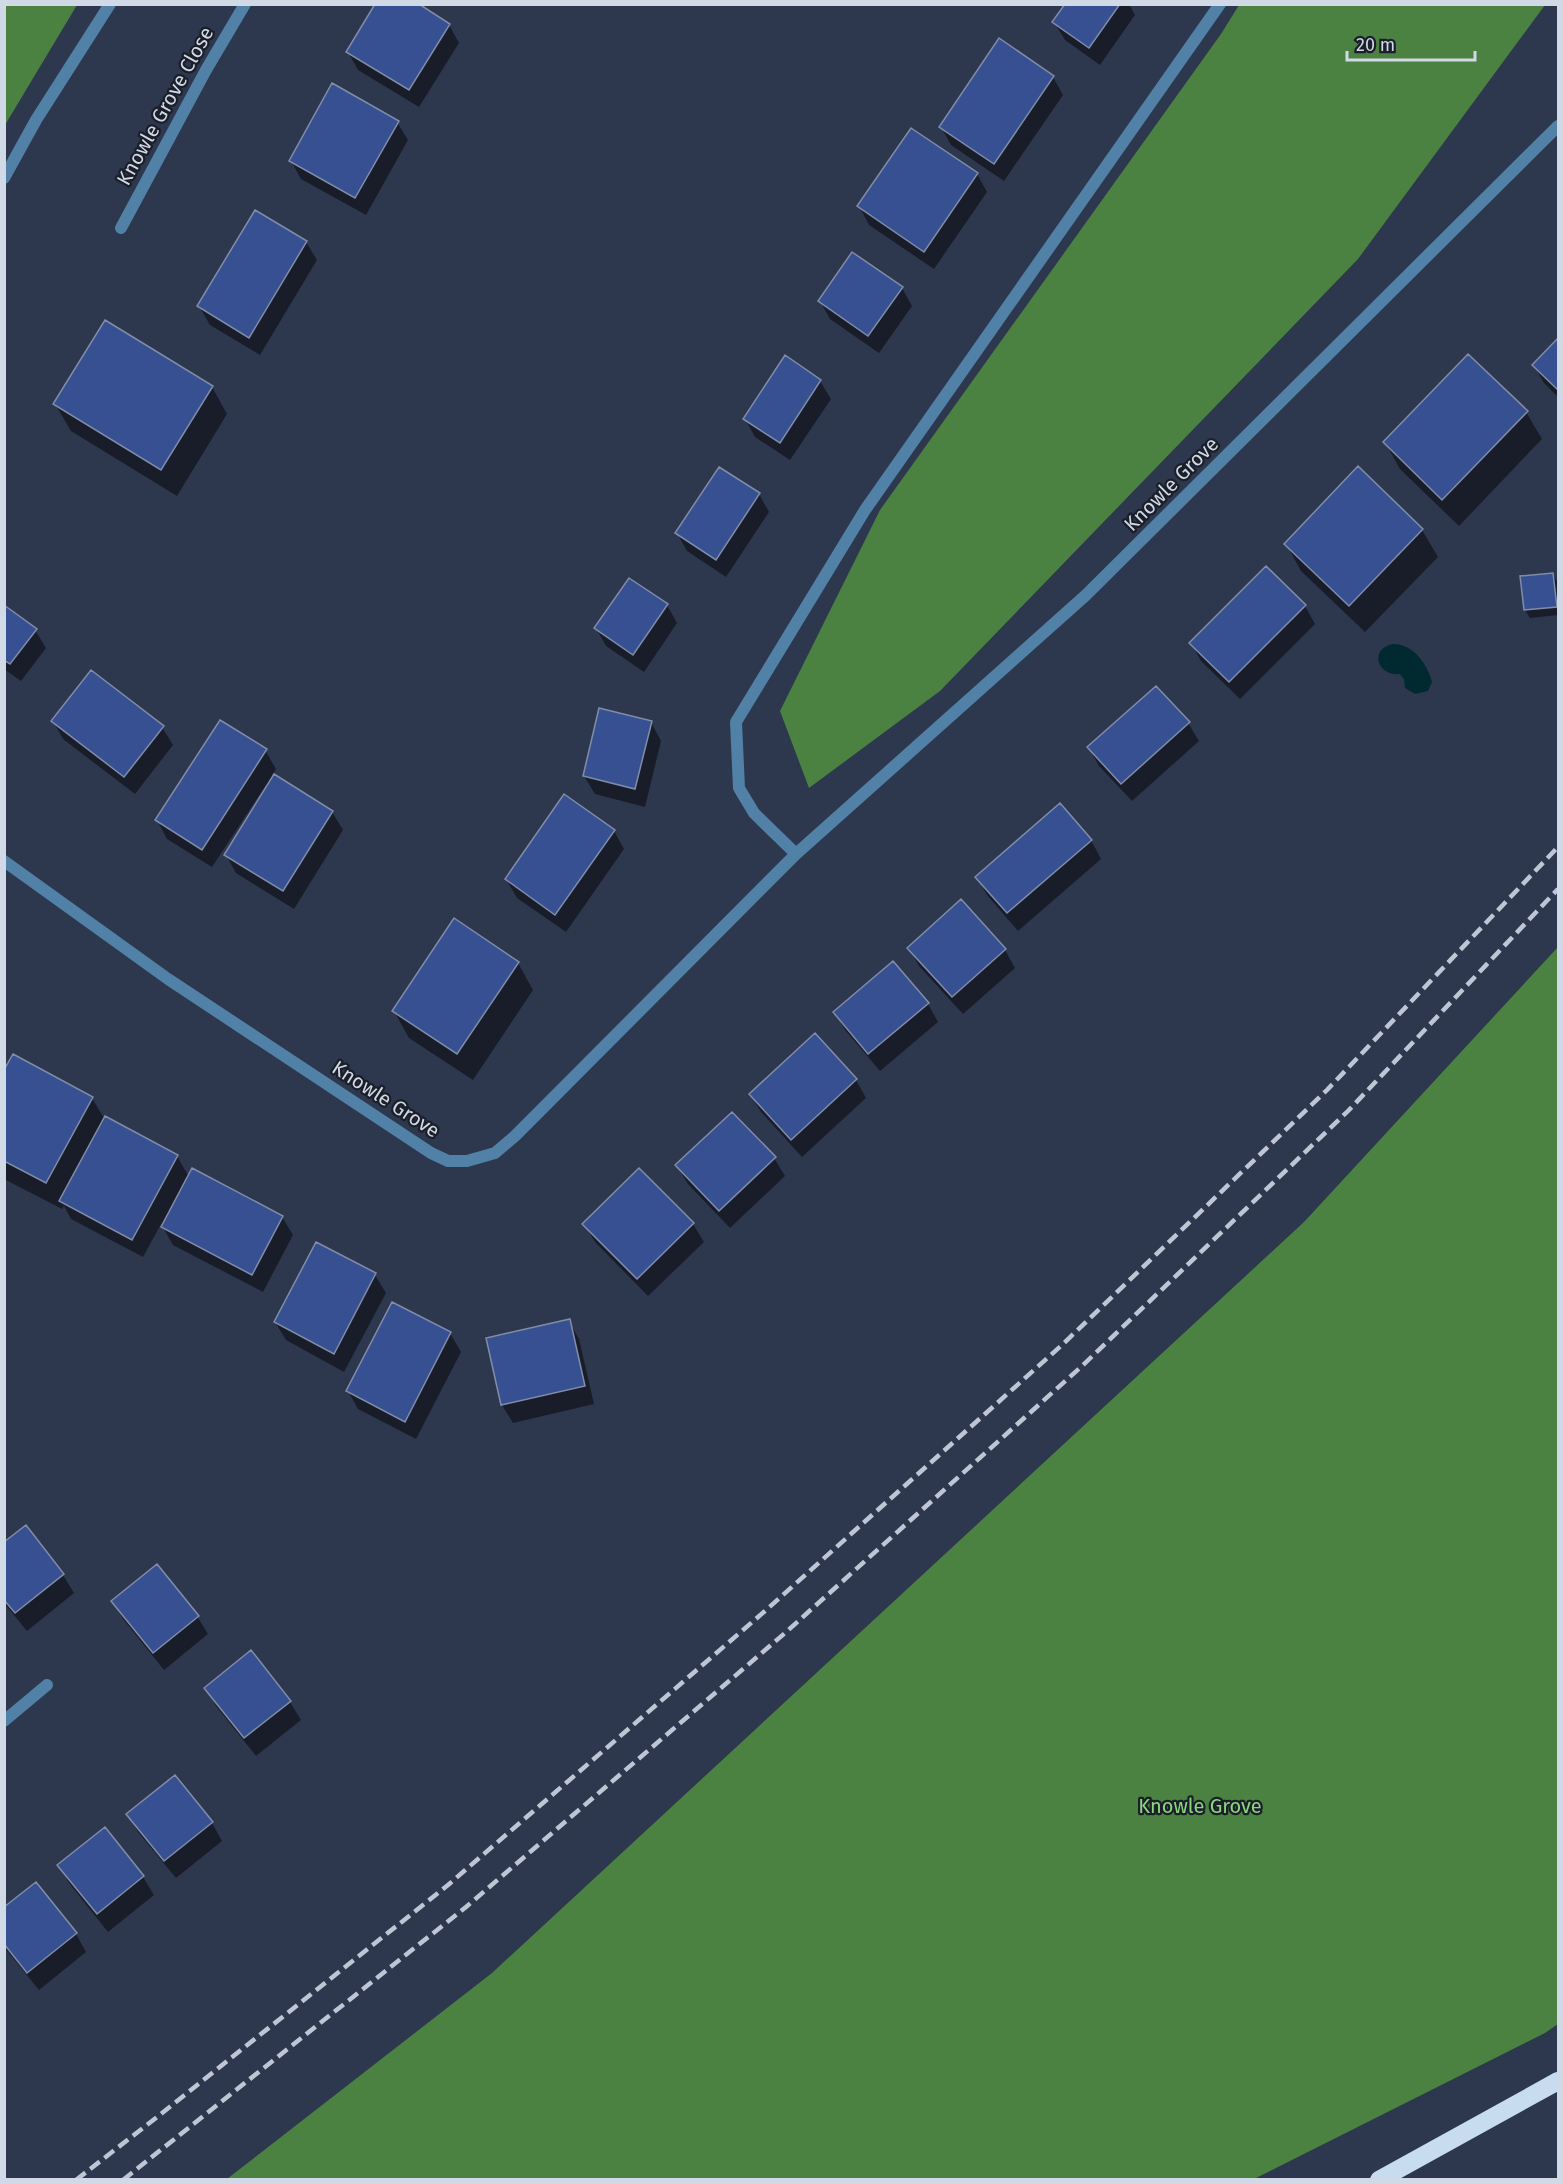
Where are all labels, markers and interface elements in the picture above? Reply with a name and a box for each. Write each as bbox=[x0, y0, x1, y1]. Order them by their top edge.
street label: Knowle Grove Close bbox=[111, 23, 219, 189]
scale bar bbox=[1347, 24, 1474, 62]
text: 20 m bbox=[1356, 34, 1395, 56]
street label: Knowle Grove bbox=[1119, 432, 1223, 536]
street label: Knowle Grove bbox=[328, 1055, 444, 1143]
park label: Knowle Grove bbox=[1138, 1794, 1262, 1818]

